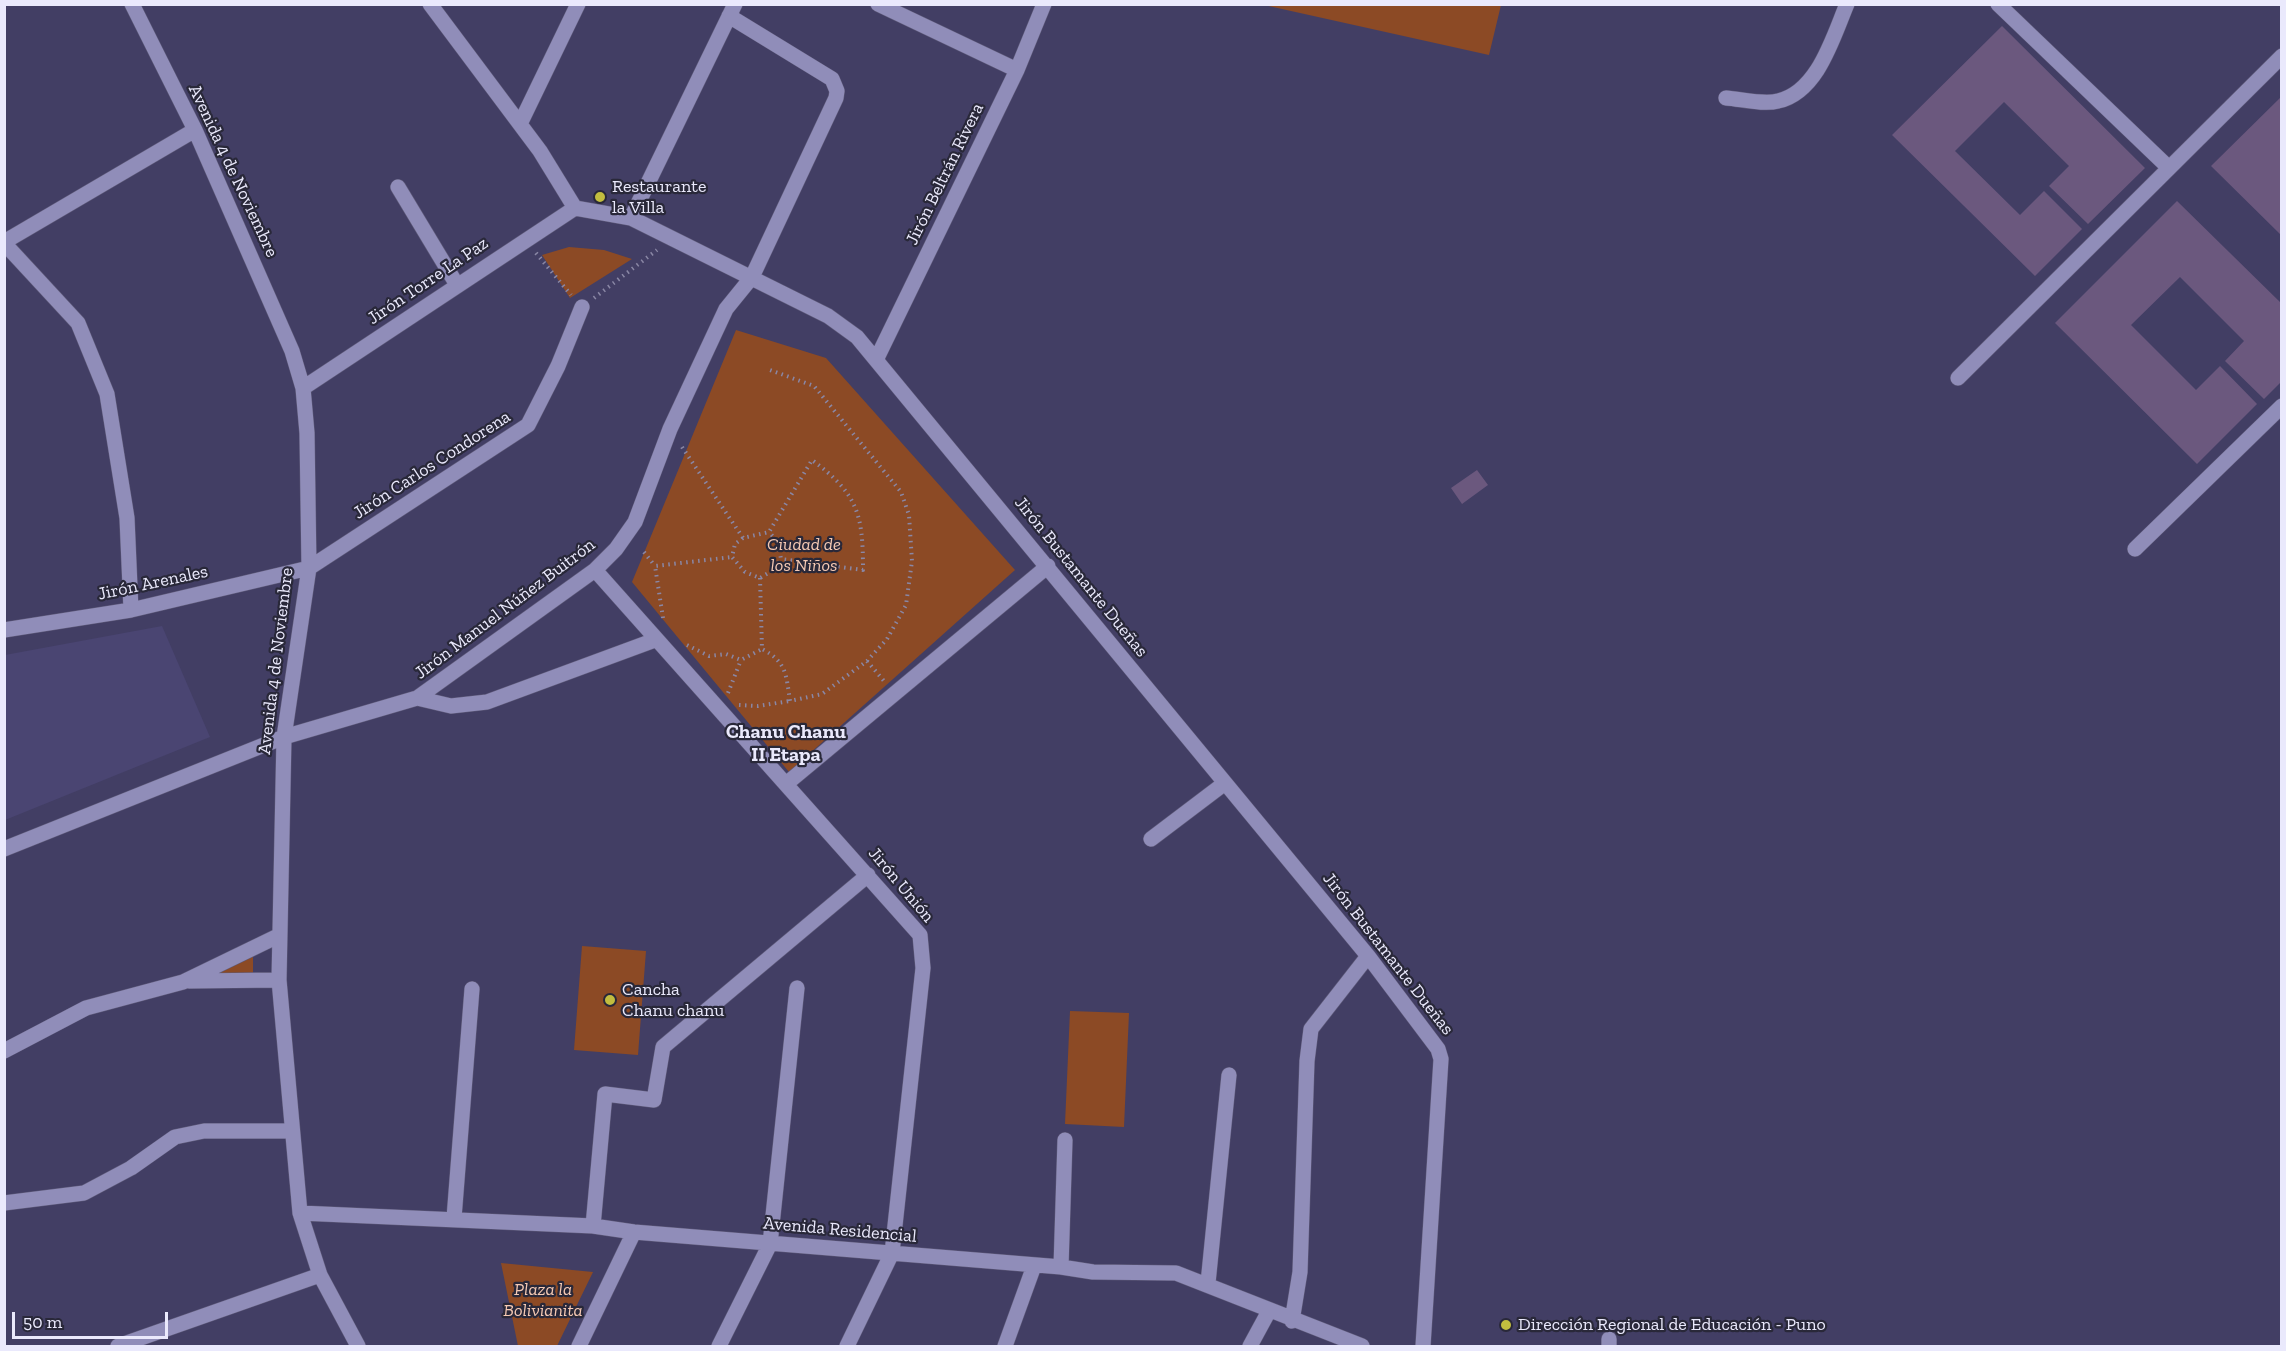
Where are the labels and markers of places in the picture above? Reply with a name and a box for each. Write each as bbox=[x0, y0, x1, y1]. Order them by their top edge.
place label: Restaurante la Villa bbox=[612, 176, 706, 219]
marker: Restaurante la Villa bbox=[593, 190, 607, 204]
place label: Cancha Chanu chanu bbox=[622, 979, 724, 1022]
marker: Cancha Chanu chanu bbox=[603, 993, 617, 1007]
place label: Dirección Regional de Educación - Puno bbox=[1518, 1314, 1826, 1336]
marker: Dirección Regional de Educación - Puno bbox=[1499, 1318, 1513, 1332]

